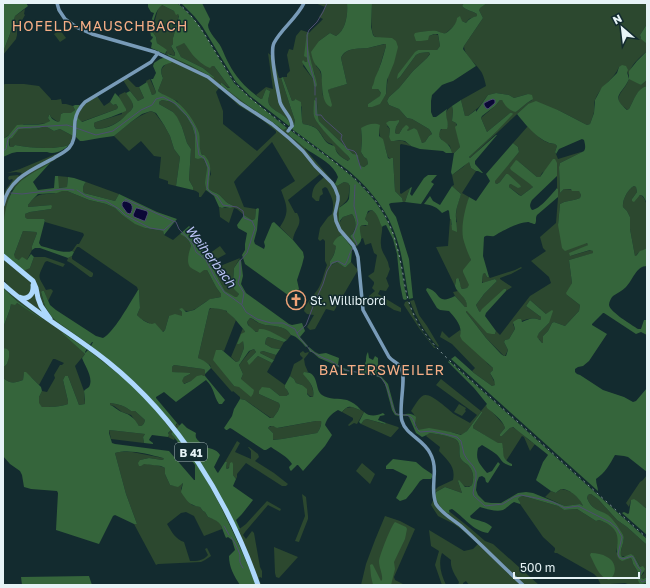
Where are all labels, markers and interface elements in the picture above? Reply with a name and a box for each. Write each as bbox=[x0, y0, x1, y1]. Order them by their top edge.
north arrow bbox=[602, 8, 642, 48]
text: N bbox=[610, 11, 624, 26]
district label: HOFELD-MAUSCHBACH bbox=[12, 17, 188, 34]
water label: Weiherbach bbox=[182, 222, 240, 291]
church icon: St. Willibrord bbox=[285, 289, 307, 311]
place label: St. Willibrord bbox=[310, 293, 386, 308]
district label: BALTERSWEILER bbox=[319, 361, 445, 378]
road number: B 41 bbox=[175, 443, 207, 461]
scale bar bbox=[514, 554, 639, 580]
text: 500 m bbox=[520, 560, 555, 575]

